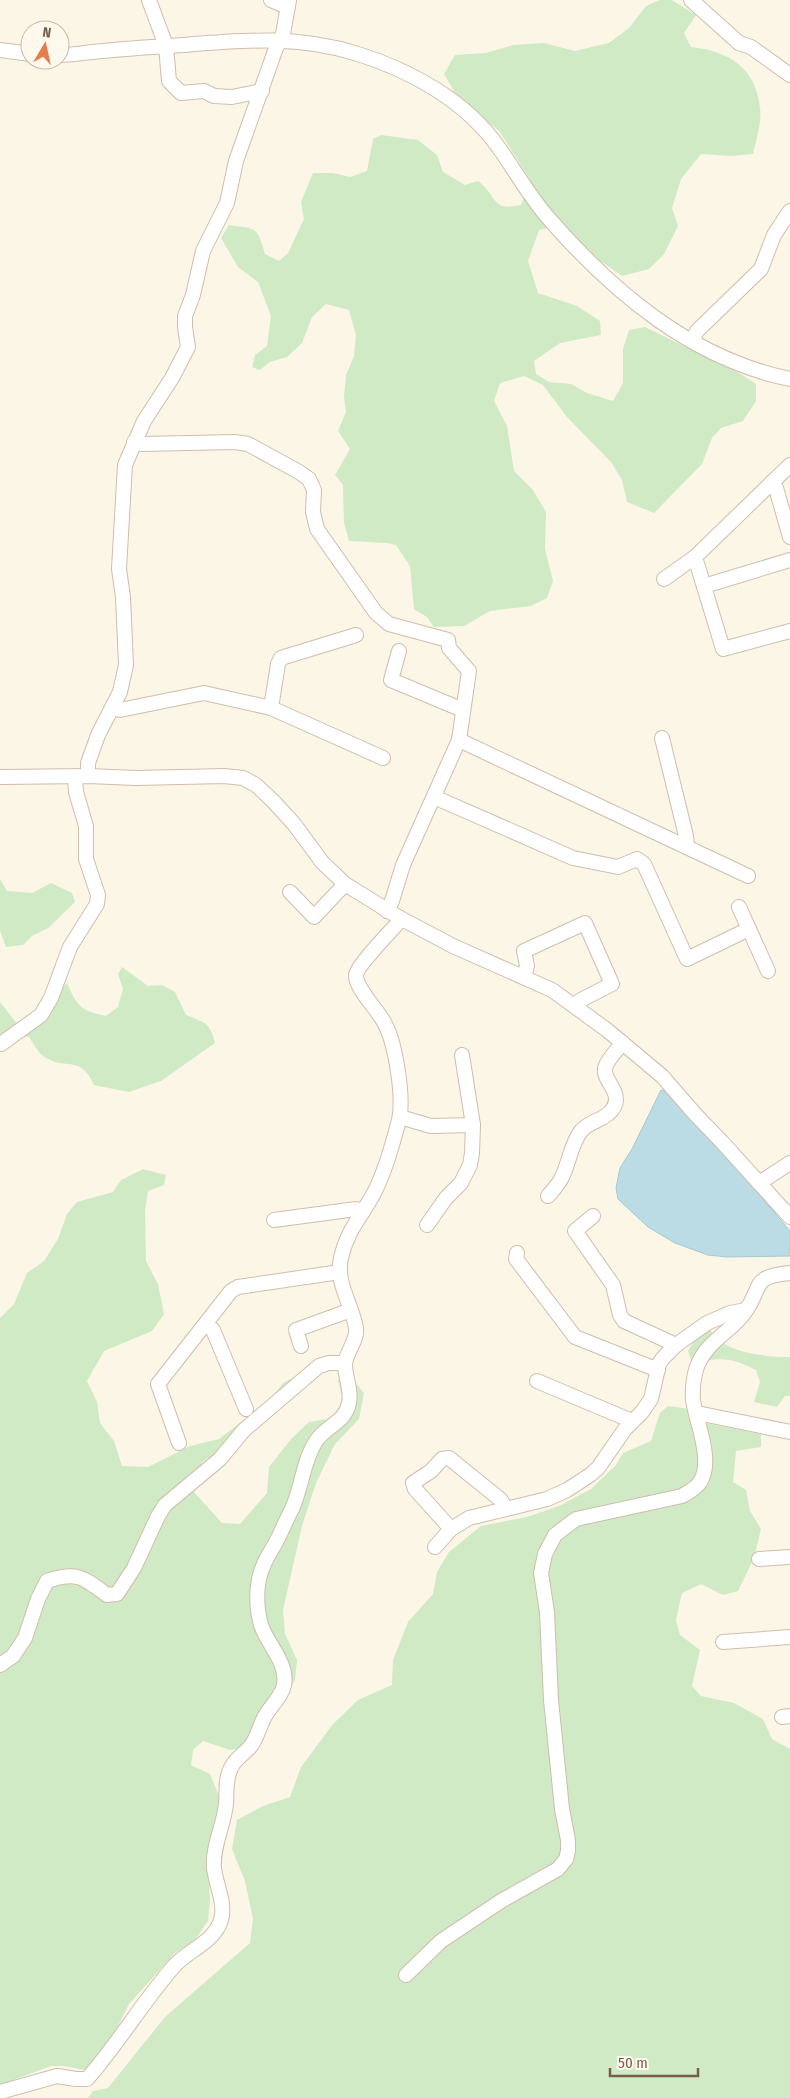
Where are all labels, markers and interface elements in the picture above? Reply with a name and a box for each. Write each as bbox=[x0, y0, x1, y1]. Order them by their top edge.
north arrow bbox=[20, 20, 70, 70]
text: N bbox=[41, 24, 52, 42]
scale bar bbox=[610, 2046, 698, 2078]
text: 50 m bbox=[618, 2054, 648, 2072]

